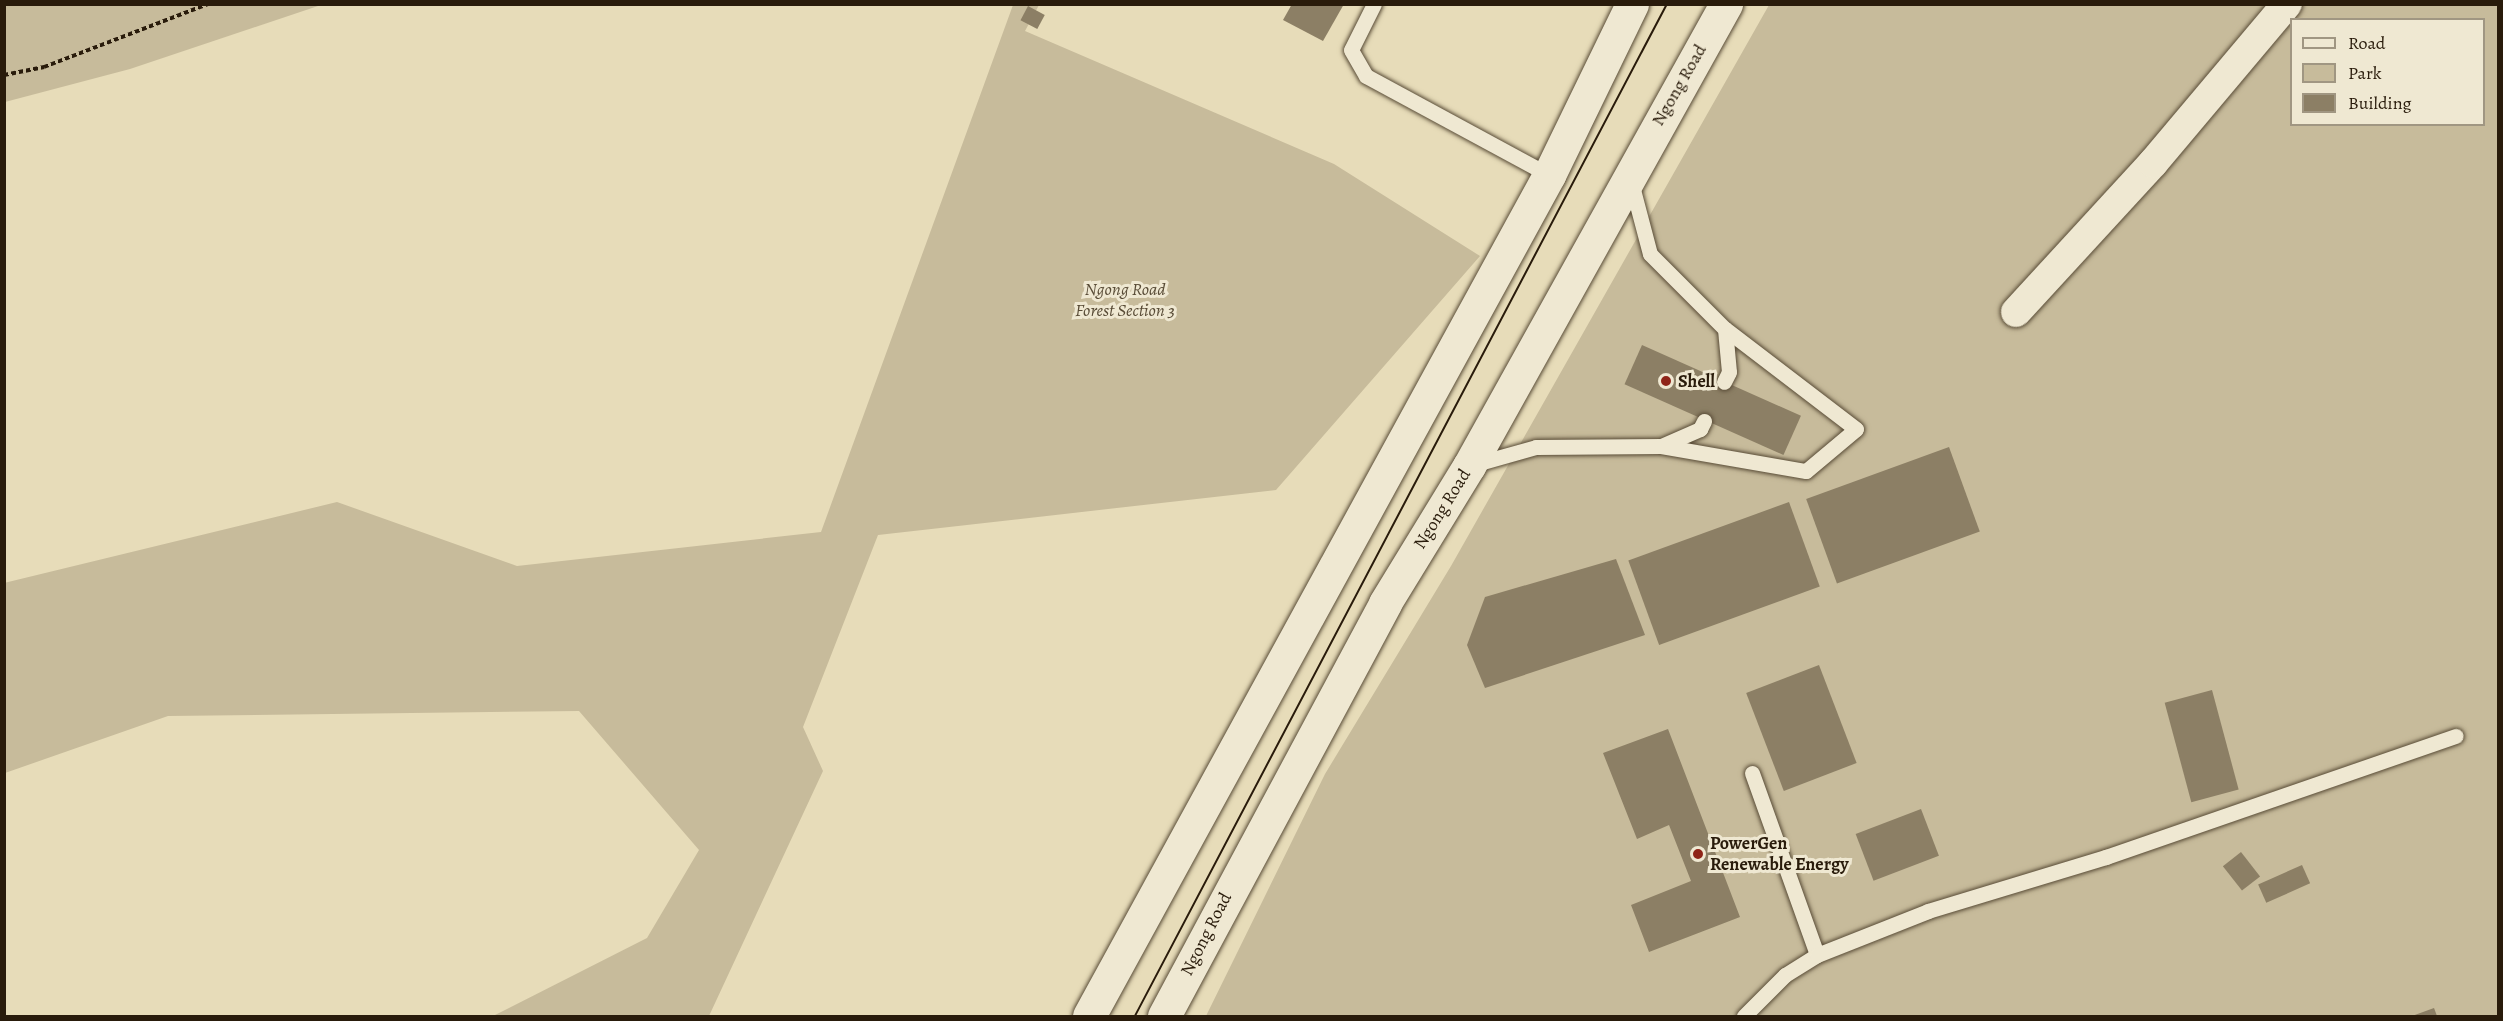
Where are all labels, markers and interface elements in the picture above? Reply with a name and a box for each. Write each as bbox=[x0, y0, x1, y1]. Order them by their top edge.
legend bbox=[2290, 18, 2485, 126]
text: Road bbox=[2348, 31, 2385, 55]
street label: Ngong Road bbox=[1647, 40, 1711, 130]
text: Park bbox=[2348, 61, 2382, 85]
text: Building bbox=[2348, 91, 2412, 115]
park label: Ngong Road Forest Section 3 bbox=[1075, 279, 1175, 322]
place label: Shell bbox=[1678, 370, 1715, 392]
marker: Shell bbox=[1659, 374, 1673, 388]
street label: Ngong Road bbox=[1409, 465, 1475, 553]
place label: PowerGen Renewable Energy bbox=[1710, 833, 1849, 876]
marker: PowerGen Renewable Energy bbox=[1691, 847, 1705, 861]
street label: Ngong Road bbox=[1176, 889, 1236, 979]

